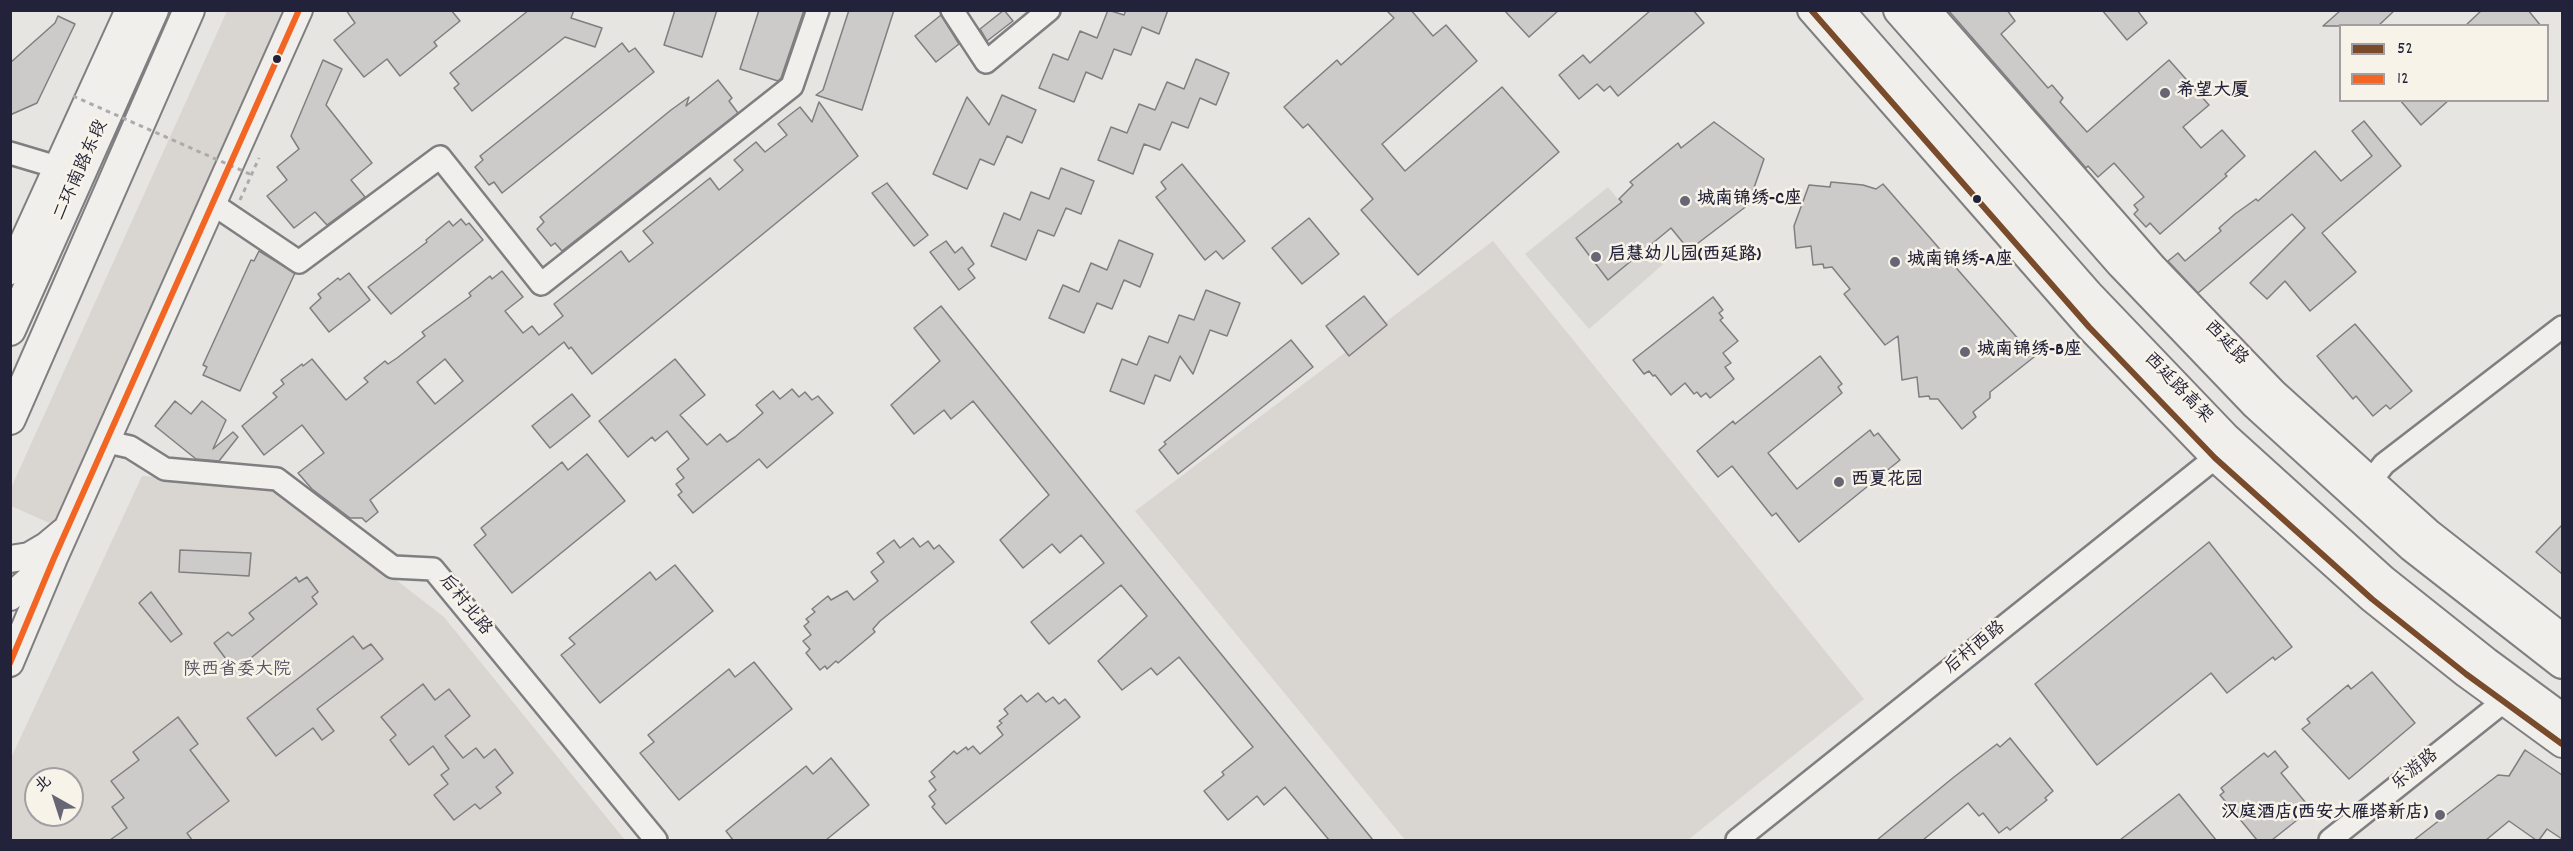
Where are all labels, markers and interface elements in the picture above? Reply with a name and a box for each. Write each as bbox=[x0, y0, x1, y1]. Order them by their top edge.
legend bbox=[2339, 24, 2549, 102]
text: 52 bbox=[2397, 37, 2413, 62]
unlabelled marker bbox=[271, 53, 283, 65]
text: 12 bbox=[2397, 67, 2409, 92]
place label: 希望大厦 bbox=[2177, 82, 2249, 104]
marker: 希望大厦 bbox=[2158, 86, 2172, 100]
street label: 二环南路东段 bbox=[50, 117, 114, 225]
place label: 城南锦绣-C座 bbox=[1697, 190, 1802, 212]
unlabelled marker bbox=[1971, 193, 1983, 205]
marker: 城南锦绣-C座 bbox=[1678, 194, 1692, 208]
place label: 启慧幼儿园(西延路) bbox=[1608, 246, 1761, 268]
marker: 启慧幼儿园(西延路) bbox=[1589, 250, 1603, 264]
place label: 城南锦绣-A座 bbox=[1907, 251, 2013, 273]
marker: 城南锦绣-A座 bbox=[1888, 255, 1902, 269]
street label: 西延路 bbox=[2198, 317, 2252, 371]
place label: 城南锦绣-B座 bbox=[1977, 341, 2082, 363]
marker: 城南锦绣-B座 bbox=[1958, 345, 1972, 359]
street label: 西延路高架 bbox=[2138, 349, 2216, 429]
place label: 西夏花园 bbox=[1851, 471, 1923, 493]
marker: 西夏花园 bbox=[1832, 475, 1846, 489]
street label: 后村北路 bbox=[433, 571, 495, 641]
street label: 后村西路 bbox=[1941, 618, 2011, 680]
park label: 陕西省委大院 bbox=[183, 661, 291, 683]
street label: 乐游路 bbox=[2388, 746, 2444, 796]
north arrow bbox=[24, 767, 84, 827]
text: 北 bbox=[30, 770, 57, 798]
place label: 汉庭酒店(西安大雁塔新店) bbox=[2221, 804, 2428, 826]
marker: 汉庭酒店(西安大雁塔新店) bbox=[2433, 808, 2447, 822]

